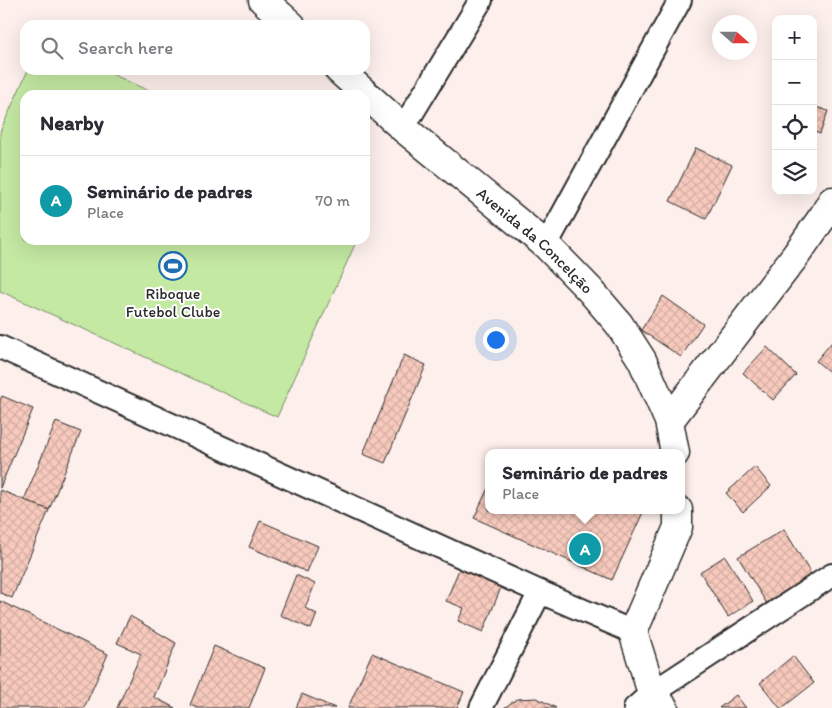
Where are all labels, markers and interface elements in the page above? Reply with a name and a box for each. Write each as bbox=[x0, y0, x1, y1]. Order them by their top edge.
north arrow bbox=[712, 15, 757, 60]
map controls bbox=[772, 15, 817, 195]
button: + bbox=[772, 15, 817, 60]
search box bbox=[20, 20, 370, 75]
icon: search bbox=[38, 34, 66, 62]
text: Search here bbox=[78, 36, 173, 59]
button: − bbox=[772, 60, 817, 105]
button: locate bbox=[772, 105, 817, 150]
text: Nearby bbox=[40, 110, 104, 135]
button: layers bbox=[772, 150, 817, 195]
text: Seminário de padres bbox=[87, 180, 252, 203]
street label: Avenida da Concelção bbox=[473, 183, 597, 297]
text: A bbox=[51, 191, 61, 210]
text: 70 m bbox=[315, 191, 350, 210]
text: Place bbox=[87, 203, 124, 222]
sports icon: Riboque Futebol Clube bbox=[158, 251, 188, 281]
place label: Riboque Futebol Clube bbox=[126, 284, 220, 321]
your location bbox=[483, 327, 509, 353]
popup bbox=[485, 449, 685, 514]
text: Seminário de padres bbox=[502, 461, 668, 484]
text: Place bbox=[502, 484, 539, 503]
pin: A bbox=[569, 530, 601, 568]

